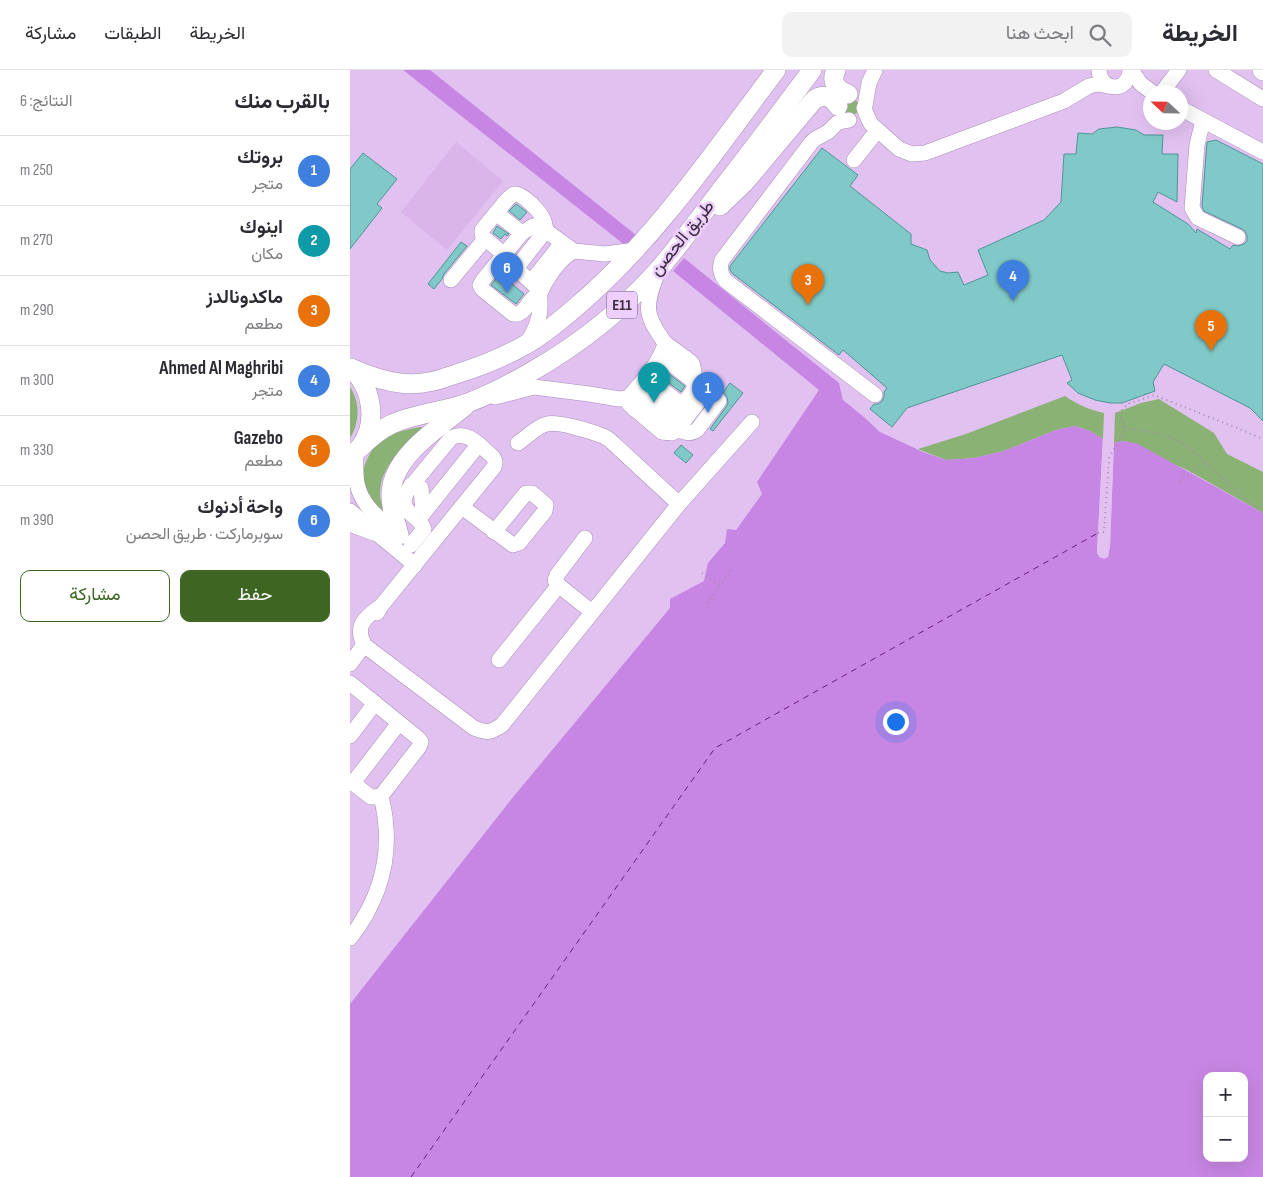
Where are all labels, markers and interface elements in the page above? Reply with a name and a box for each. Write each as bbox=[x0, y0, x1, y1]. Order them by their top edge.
search box bbox=[782, 12, 1132, 57]
text: الخريطة bbox=[1162, 19, 1238, 48]
icon: search bbox=[1086, 21, 1114, 49]
text: ابحث هنا bbox=[1006, 22, 1074, 45]
text: مشاركة bbox=[25, 23, 76, 44]
text: الطبقات bbox=[104, 23, 161, 44]
text: الخريطة bbox=[189, 23, 245, 44]
north arrow bbox=[1143, 85, 1188, 130]
text: بالقرب منك bbox=[235, 89, 330, 114]
text: النتائج: 6 bbox=[20, 92, 73, 111]
text: بروتك bbox=[237, 146, 283, 169]
text: 250 m bbox=[20, 161, 53, 180]
text: 1 bbox=[311, 161, 317, 180]
text: متجر bbox=[252, 175, 283, 194]
street label: طريق الحصن bbox=[645, 196, 719, 280]
text: اينوك bbox=[240, 216, 283, 239]
text: 270 m bbox=[20, 231, 53, 250]
text: 2 bbox=[311, 231, 318, 250]
text: مكان bbox=[251, 245, 283, 264]
pin: 6 bbox=[491, 252, 523, 293]
pin: 4 bbox=[997, 260, 1029, 301]
pin: 3 bbox=[792, 264, 824, 305]
text: ماكدونالدز bbox=[206, 286, 283, 309]
road number: E11 bbox=[607, 292, 637, 318]
text: 290 m bbox=[20, 301, 54, 320]
text: 3 bbox=[310, 301, 318, 320]
pin: 5 bbox=[1195, 310, 1227, 351]
text: مطعم bbox=[244, 315, 283, 334]
text: Ahmed Al Maghribi bbox=[159, 357, 283, 380]
pin: 2 bbox=[638, 362, 670, 403]
text: 300 m bbox=[20, 371, 54, 390]
text: 4 bbox=[310, 371, 318, 390]
pin: 1 bbox=[692, 372, 724, 413]
text: متجر bbox=[252, 382, 283, 401]
text: Gazebo bbox=[234, 427, 283, 450]
text: 330 m bbox=[20, 441, 53, 460]
text: 5 bbox=[310, 441, 318, 460]
text: مطعم bbox=[244, 452, 283, 471]
text: واحة أدنوك bbox=[198, 496, 283, 519]
text: 390 m bbox=[20, 511, 54, 530]
text: 6 bbox=[310, 511, 318, 530]
text: سوبرماركت · طريق الحصن bbox=[126, 525, 283, 544]
button: مشاركة bbox=[20, 570, 170, 622]
button: حفظ bbox=[180, 570, 330, 622]
your location bbox=[883, 709, 909, 735]
map controls bbox=[1203, 1072, 1248, 1162]
button: + bbox=[1203, 1072, 1248, 1117]
button: − bbox=[1203, 1117, 1248, 1162]

